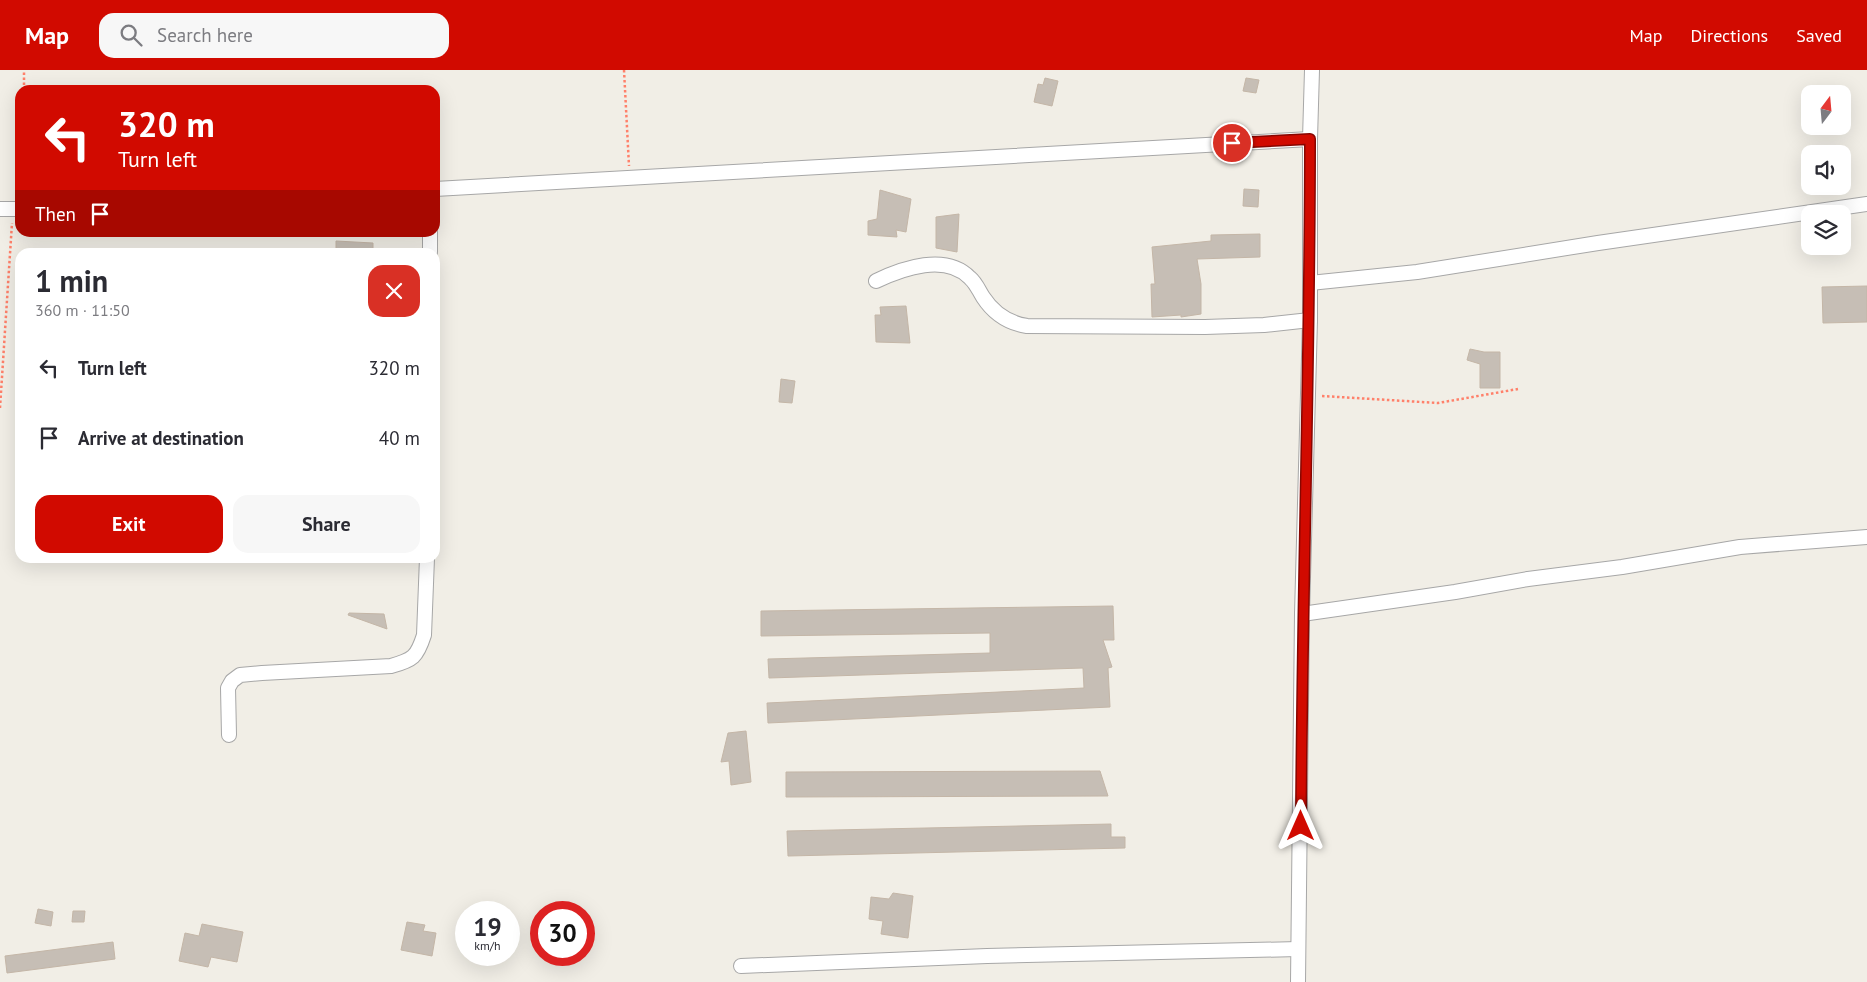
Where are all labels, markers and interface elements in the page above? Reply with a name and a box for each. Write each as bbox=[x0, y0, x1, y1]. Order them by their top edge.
search box bbox=[99, 13, 449, 58]
text: Map bbox=[25, 20, 69, 51]
icon: search bbox=[117, 21, 145, 49]
text: Search here bbox=[157, 23, 253, 47]
text: Map bbox=[1630, 24, 1662, 47]
text: Directions bbox=[1690, 24, 1768, 47]
text: Saved bbox=[1796, 24, 1842, 47]
north arrow bbox=[1801, 85, 1851, 135]
map controls bbox=[1801, 85, 1851, 255]
text: 320 m bbox=[118, 101, 215, 147]
icon: left bbox=[35, 105, 100, 170]
pin bbox=[1211, 122, 1253, 164]
icon: arrive bbox=[1218, 129, 1246, 157]
text: Turn left bbox=[118, 145, 197, 173]
button: sound bbox=[1801, 145, 1851, 195]
icon: arrive bbox=[86, 200, 114, 228]
text: Then bbox=[35, 202, 76, 226]
button: layers bbox=[1801, 205, 1851, 255]
text: 1 min bbox=[35, 261, 108, 300]
button: close bbox=[368, 265, 420, 317]
text: 360 m · 11:50 bbox=[35, 300, 130, 320]
icon: left bbox=[35, 354, 63, 382]
text: Turn left bbox=[78, 356, 147, 380]
text: 320 m bbox=[368, 356, 420, 380]
icon: arrive bbox=[35, 424, 63, 452]
text: Arrive at destination bbox=[78, 426, 244, 450]
text: 40 m bbox=[379, 426, 420, 450]
button: Exit bbox=[35, 495, 223, 553]
button: Share bbox=[233, 495, 420, 553]
position arrow bbox=[1274, 799, 1326, 851]
speed limit sign: 30 bbox=[530, 901, 595, 966]
text: 19 bbox=[473, 911, 502, 943]
text: km/h bbox=[474, 938, 501, 953]

